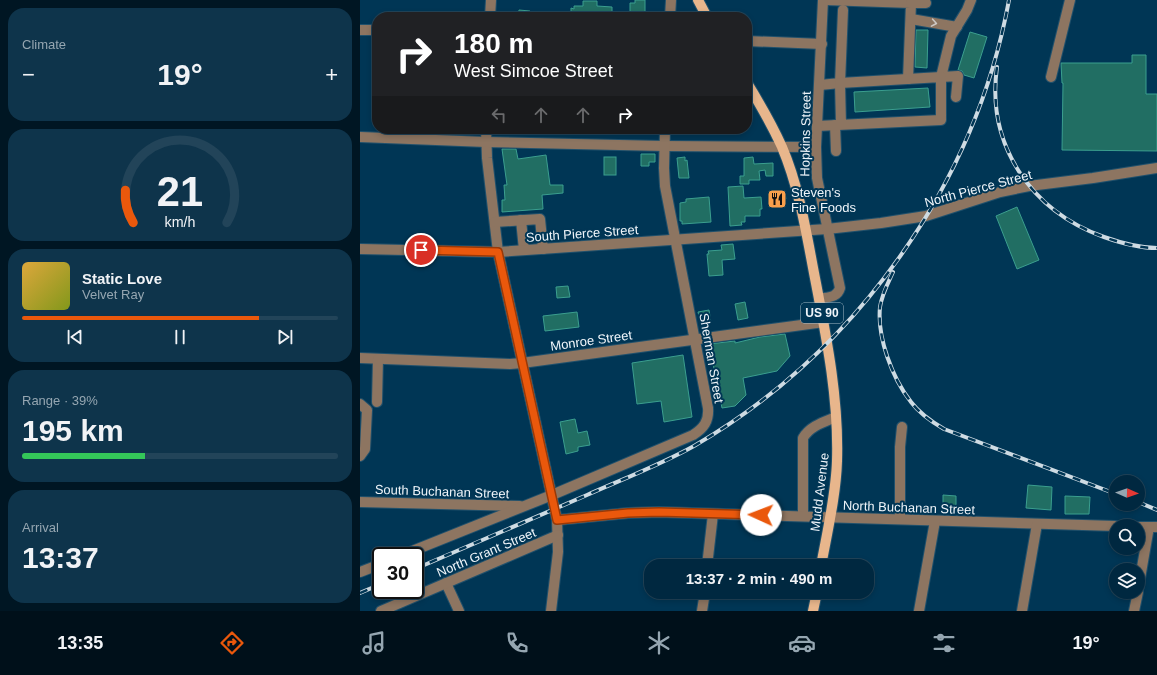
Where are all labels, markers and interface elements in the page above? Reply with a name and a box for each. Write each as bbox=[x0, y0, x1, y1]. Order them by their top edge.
one-way arrow bbox=[931, 18, 937, 26]
icon: right bbox=[388, 28, 440, 80]
text: 180 m bbox=[454, 28, 533, 59]
text: Climate bbox=[22, 37, 66, 52]
text: 19° bbox=[157, 58, 203, 91]
text: West Simcoe Street bbox=[454, 61, 613, 81]
text: − bbox=[22, 62, 35, 87]
text: + bbox=[325, 62, 338, 87]
street label: Hopkins Street bbox=[797, 91, 814, 177]
icon: left bbox=[488, 104, 510, 126]
icon: ahead bbox=[530, 104, 552, 126]
icon: ahead bbox=[572, 104, 594, 126]
icon: right bbox=[614, 104, 636, 126]
street label: North Pierce Street bbox=[923, 167, 1034, 210]
text: 21 bbox=[157, 168, 203, 215]
place label: Steven's Fine Foods bbox=[791, 185, 857, 215]
restaurant icon: Steven's Fine Foods bbox=[766, 188, 788, 210]
text: km/h bbox=[165, 213, 196, 229]
street label: South Pierce Street bbox=[525, 222, 639, 245]
pin bbox=[404, 233, 438, 267]
icon: arrive bbox=[410, 239, 432, 261]
text: Static Love bbox=[82, 270, 162, 287]
text: Velvet Ray bbox=[82, 287, 144, 302]
road number: US 90 bbox=[801, 303, 843, 323]
street label: Sherman Street bbox=[696, 312, 727, 405]
icon: previous bbox=[64, 326, 86, 348]
icon: pause bbox=[169, 326, 191, 348]
icon: next bbox=[274, 326, 296, 348]
street label: Monroe Street bbox=[549, 327, 633, 354]
text: Range · 39% bbox=[22, 393, 98, 408]
text: 195 km bbox=[22, 414, 124, 447]
street label: Mudd Avenue bbox=[807, 452, 832, 532]
north arrow bbox=[1109, 475, 1145, 511]
map controls bbox=[1109, 475, 1145, 599]
street label: South Buchanan Street bbox=[375, 482, 510, 501]
position arrow bbox=[740, 494, 782, 536]
street label: North Buchanan Street bbox=[843, 498, 976, 517]
button: search bbox=[1109, 519, 1145, 555]
text: Arrival bbox=[22, 520, 59, 535]
street label: North Grant Street bbox=[434, 525, 538, 580]
text: 13:37 bbox=[22, 541, 99, 574]
speed limit sign: 30 bbox=[372, 547, 424, 599]
button: layers bbox=[1109, 563, 1145, 599]
text: 13:37 · 2 min · 490 m bbox=[686, 570, 832, 587]
icon: directions bbox=[218, 629, 246, 657]
icon: music bbox=[360, 629, 388, 657]
icon: phone bbox=[503, 629, 531, 657]
icon: climate bbox=[645, 629, 673, 657]
icon: car bbox=[788, 629, 816, 657]
icon: filters bbox=[930, 629, 958, 657]
text: 13:35 bbox=[57, 633, 103, 653]
text: 19° bbox=[1072, 633, 1100, 653]

